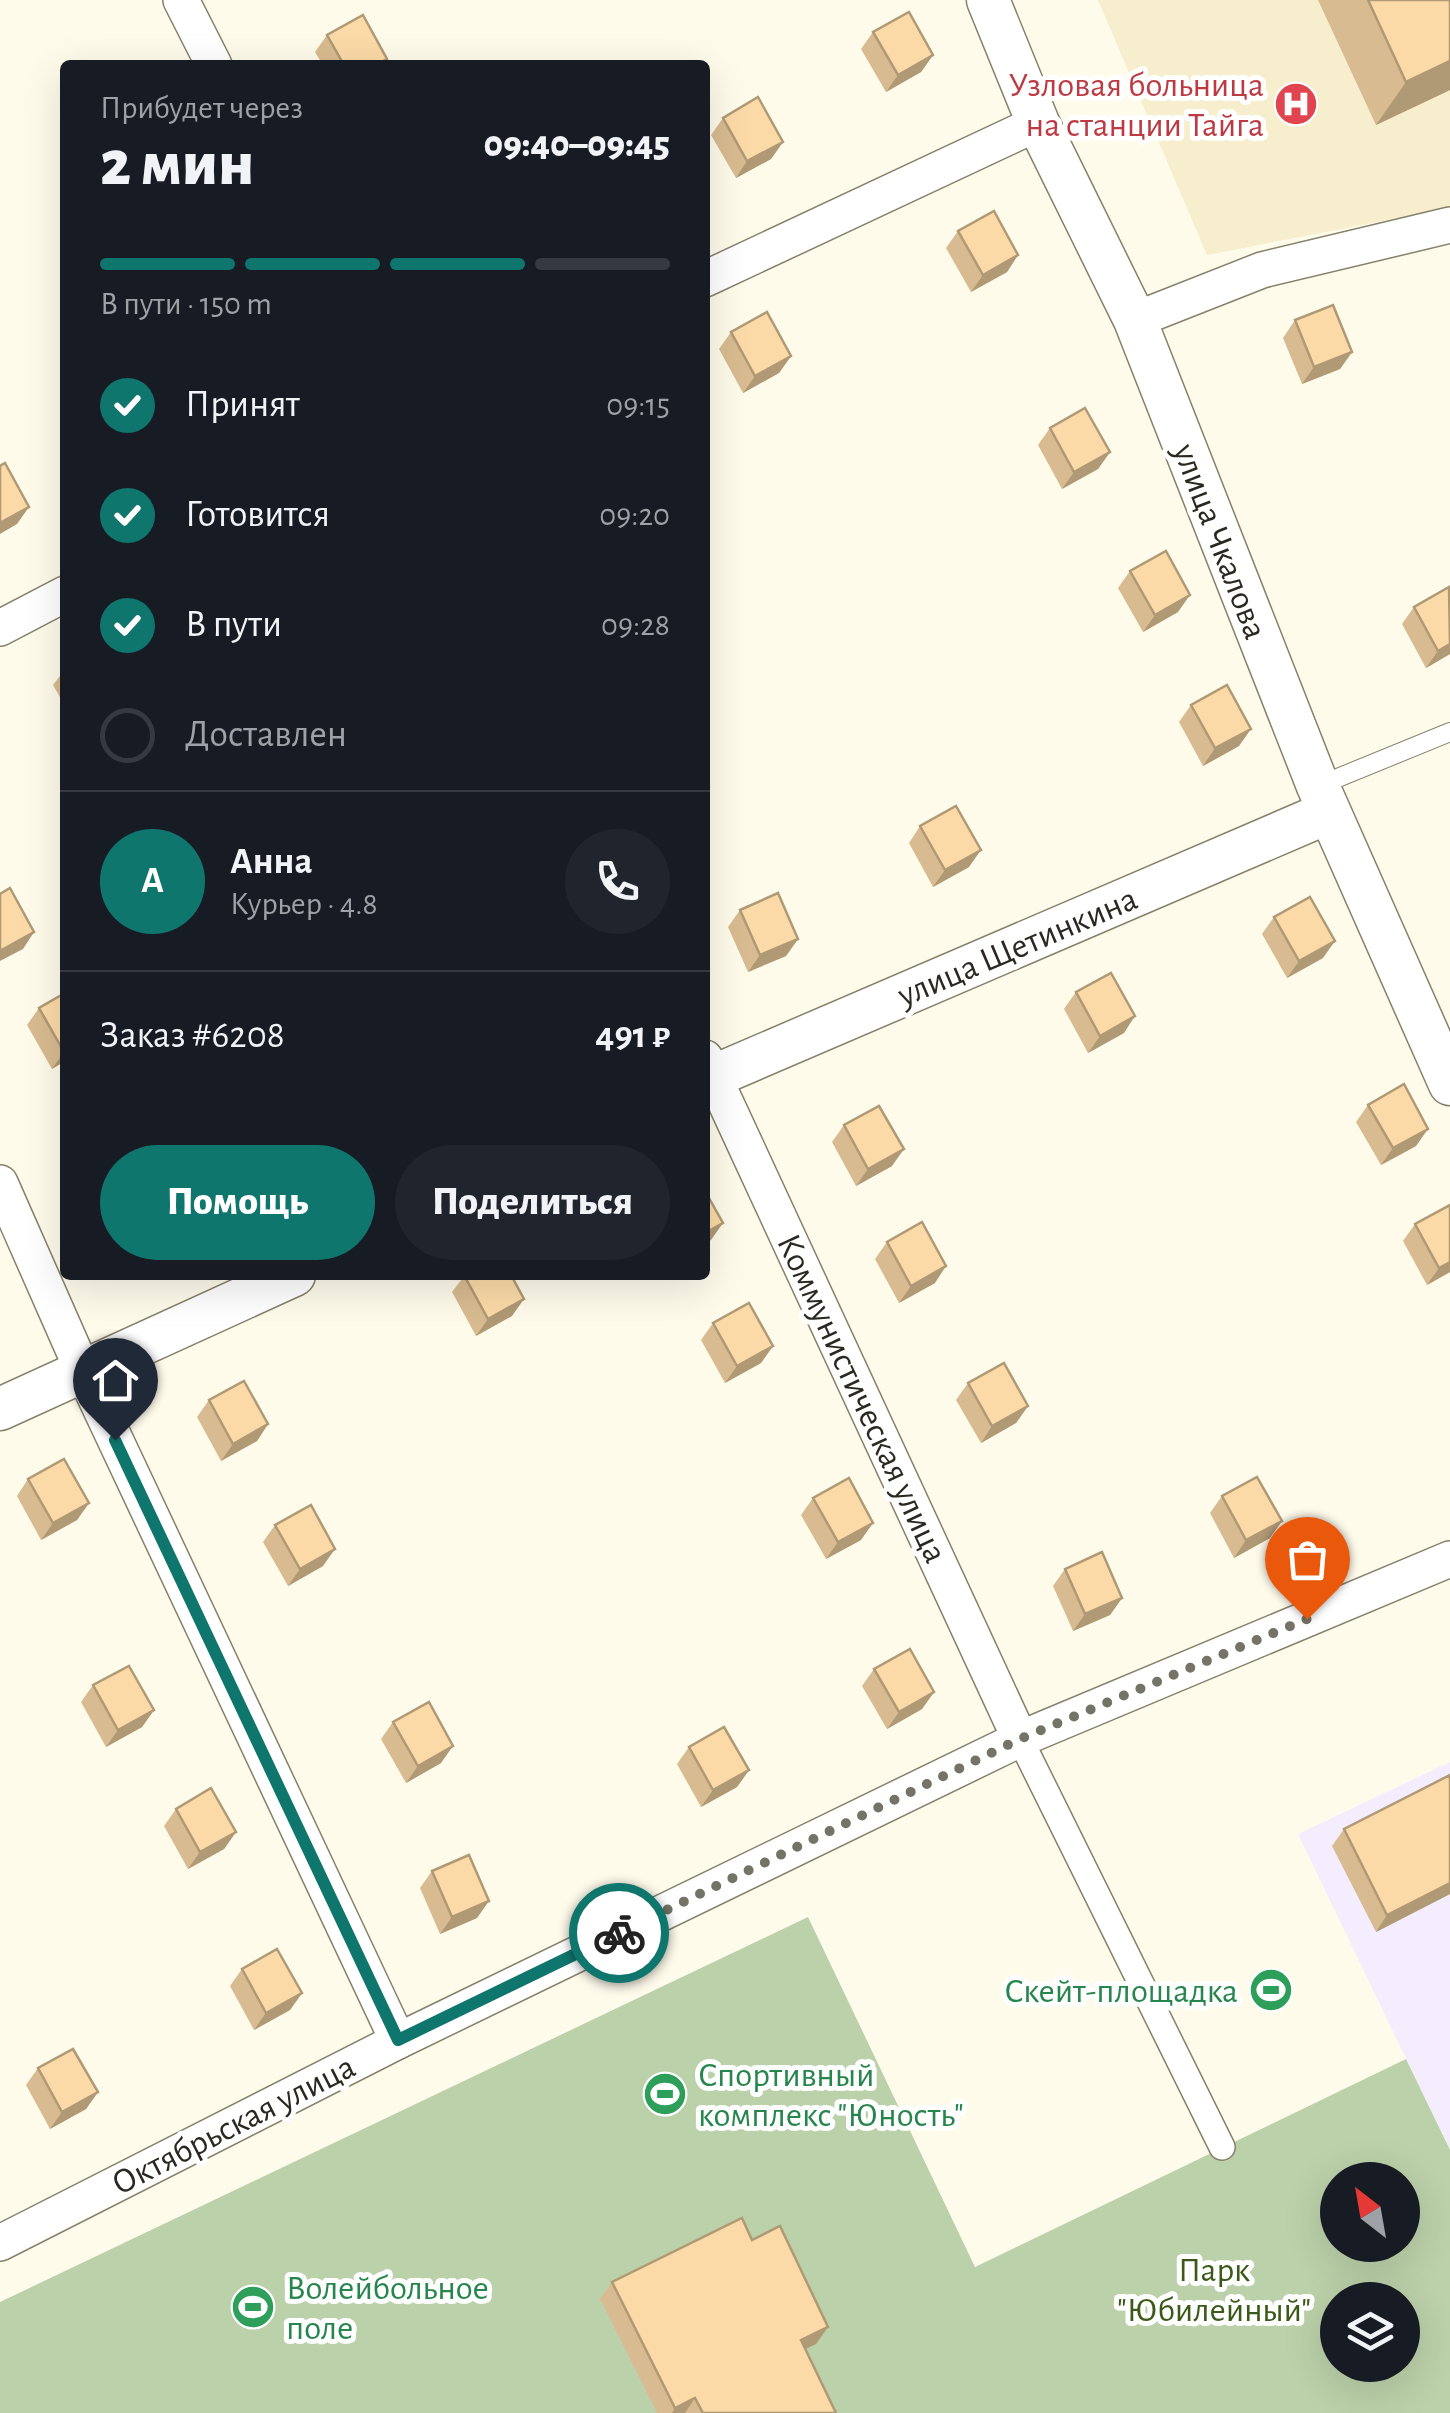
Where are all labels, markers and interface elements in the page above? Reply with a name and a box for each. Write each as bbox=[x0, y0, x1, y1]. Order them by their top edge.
place label: Узловая больница на станции Тайга bbox=[1008, 68, 1264, 143]
hospital icon: Узловая больница на станции Тайга bbox=[1273, 81, 1319, 127]
text: Прибудет через bbox=[100, 92, 303, 124]
text: 09:40–09:45 bbox=[484, 126, 670, 164]
text: 2 мин bbox=[100, 132, 254, 197]
text: В пути · 150 m bbox=[100, 288, 272, 320]
icon: check bbox=[100, 378, 155, 433]
text: Принят bbox=[185, 386, 300, 424]
text: 09:15 bbox=[606, 389, 670, 421]
street label: улица Чкалова bbox=[1166, 438, 1273, 644]
icon: check bbox=[100, 488, 155, 543]
text: Готовится bbox=[185, 496, 330, 534]
text: 09:20 bbox=[599, 499, 670, 531]
icon: check bbox=[100, 598, 155, 653]
text: В пути bbox=[185, 606, 282, 644]
text: 09:28 bbox=[601, 609, 670, 641]
text: Доставлен bbox=[185, 716, 347, 754]
button: phone bbox=[565, 829, 670, 934]
text: Анна bbox=[230, 843, 313, 881]
text: А bbox=[141, 862, 164, 900]
street label: улица Щетинкина bbox=[892, 881, 1142, 1014]
text: Курьер · 4.8 bbox=[230, 888, 378, 920]
text: Заказ #6208 bbox=[100, 1017, 285, 1055]
text: 491 ₽ bbox=[595, 1017, 670, 1055]
button: Помощь bbox=[100, 1145, 375, 1260]
button: Поделиться bbox=[395, 1145, 670, 1260]
street label: Коммунистическая улица bbox=[770, 1229, 953, 1568]
pin bbox=[73, 1338, 158, 1441]
icon: home bbox=[88, 1353, 143, 1408]
pin bbox=[1265, 1517, 1350, 1620]
icon: bag bbox=[1280, 1532, 1335, 1587]
courier bbox=[569, 1883, 669, 1983]
icon: bike bbox=[592, 1906, 647, 1961]
sports icon: Скейт-площадка bbox=[1248, 1967, 1294, 2013]
place label: Скейт-площадка bbox=[1004, 1974, 1238, 2009]
street label: Октябрьская улица bbox=[106, 2049, 361, 2202]
place label: Спортивный комплекс "Юность" bbox=[698, 2058, 964, 2133]
sports icon: Спортивный комплекс "Юность" bbox=[642, 2071, 688, 2117]
north arrow bbox=[1320, 2162, 1420, 2262]
map controls bbox=[1320, 2162, 1420, 2382]
park label: Парк "Юбилейный" bbox=[1117, 2253, 1311, 2328]
place label: Волейбольное поле bbox=[286, 2271, 489, 2346]
button: layers bbox=[1320, 2282, 1420, 2382]
sports icon: Волейбольное поле bbox=[230, 2284, 276, 2330]

